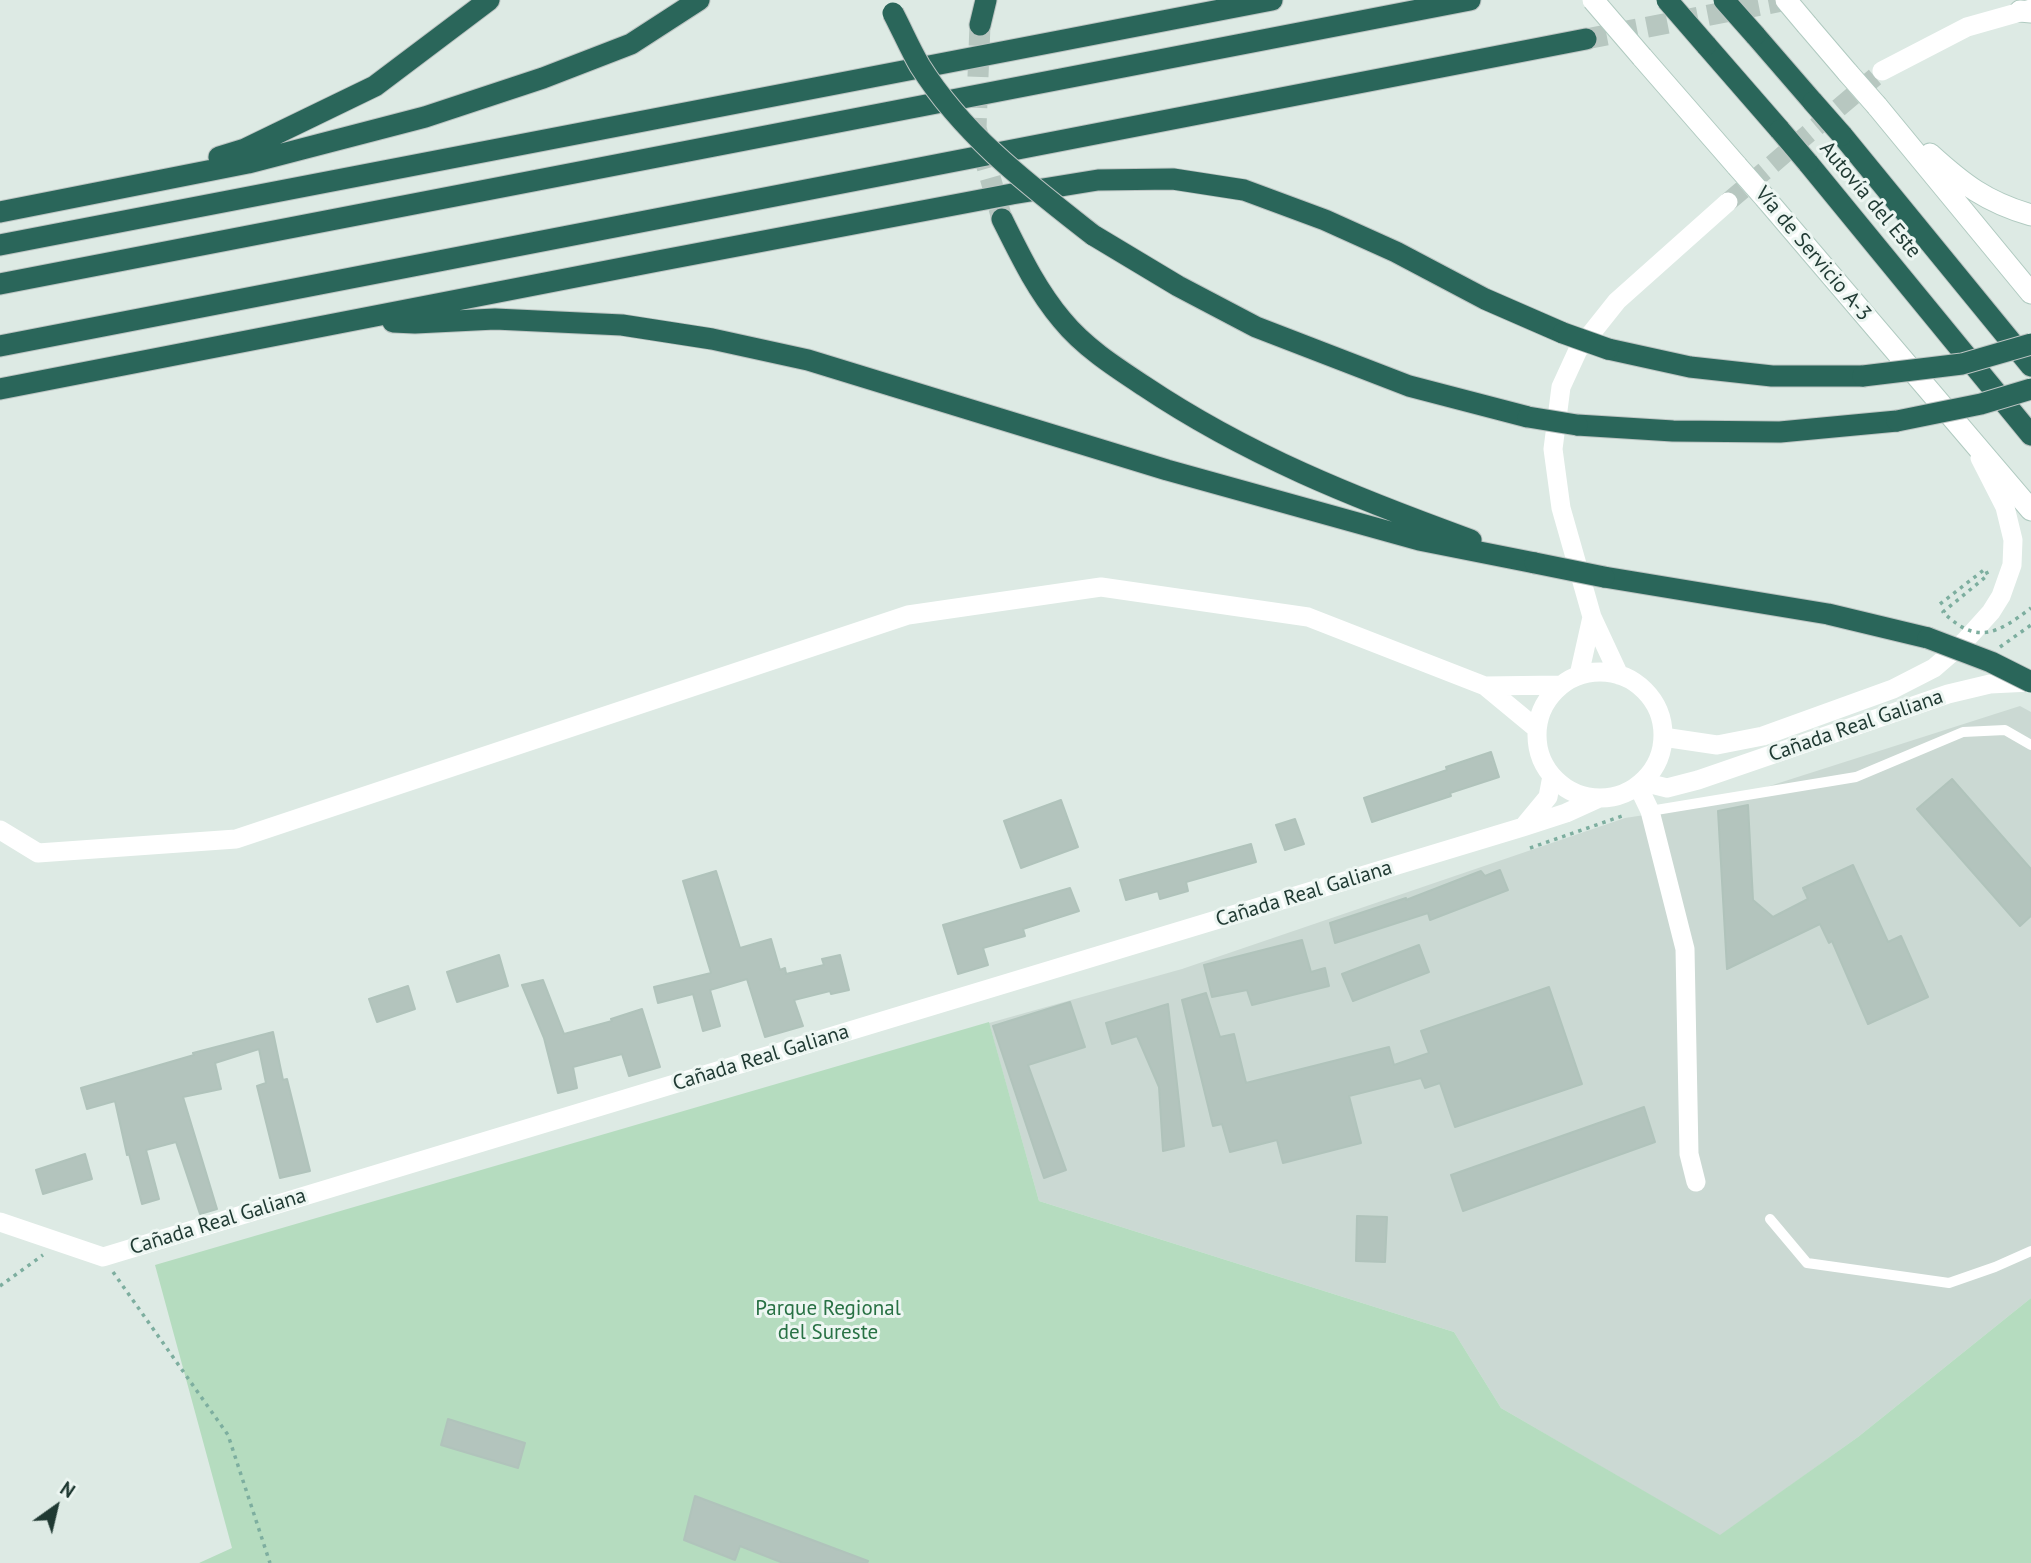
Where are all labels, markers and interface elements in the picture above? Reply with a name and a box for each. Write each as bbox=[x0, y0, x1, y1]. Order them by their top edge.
street label: Autovía del Este bbox=[1814, 137, 1926, 263]
street label: Vía de Servicio A-3 bbox=[1750, 182, 1876, 326]
street label: Cañada Real Galiana bbox=[1765, 684, 1947, 768]
street label: Cañada Real Galiana bbox=[1213, 855, 1395, 933]
street label: Cañada Real Galiana bbox=[670, 1019, 852, 1097]
street label: Cañada Real Galiana bbox=[127, 1183, 309, 1261]
park label: Parque Regional del Sureste bbox=[755, 1296, 901, 1346]
north arrow bbox=[21, 1472, 91, 1542]
text: N bbox=[56, 1476, 80, 1503]

